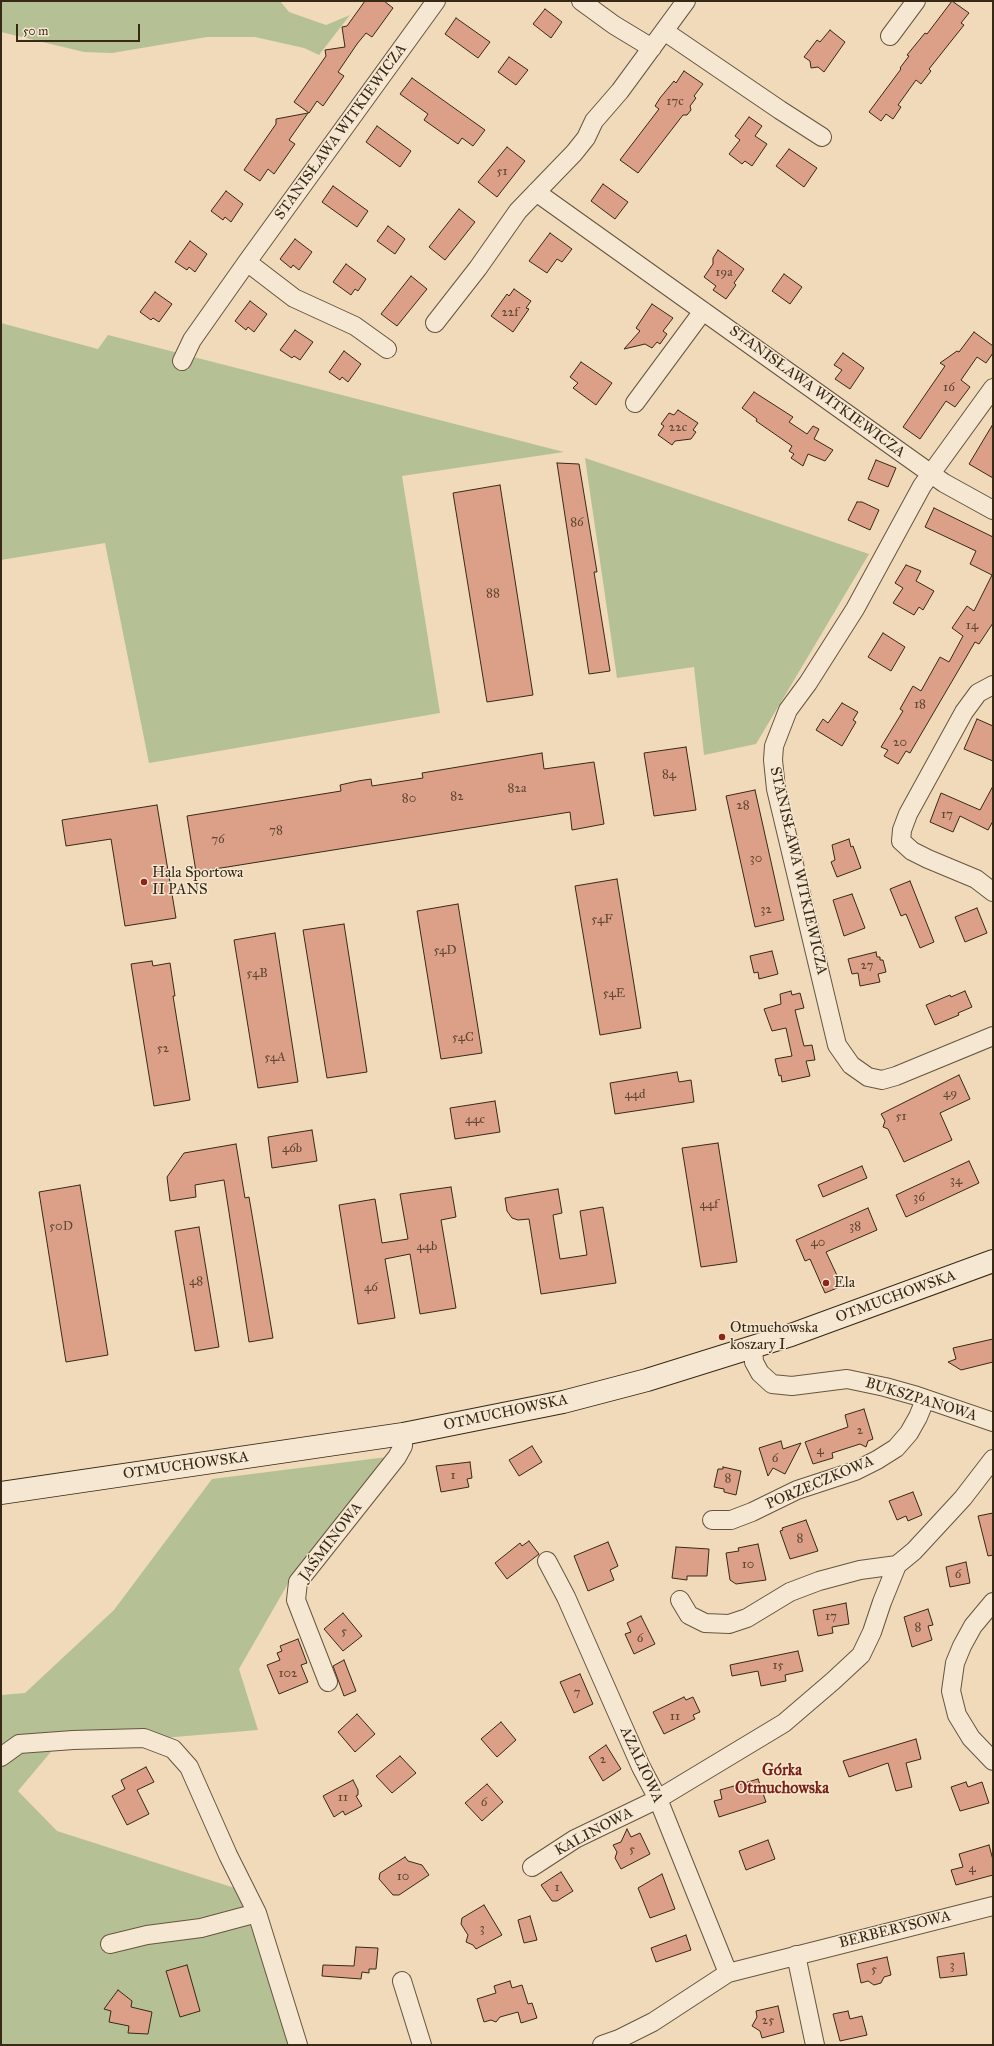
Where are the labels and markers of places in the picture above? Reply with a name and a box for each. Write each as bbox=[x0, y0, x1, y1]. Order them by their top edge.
place label: Hala Sportowa II PANS bbox=[152, 864, 243, 899]
marker: Hala Sportowa II PANS bbox=[139, 877, 149, 887]
place label: Ela bbox=[834, 1274, 855, 1292]
marker: Ela bbox=[821, 1278, 831, 1288]
place label: Otmuchowska koszary I bbox=[730, 1319, 818, 1354]
marker: Otmuchowska koszary I bbox=[717, 1332, 727, 1342]

